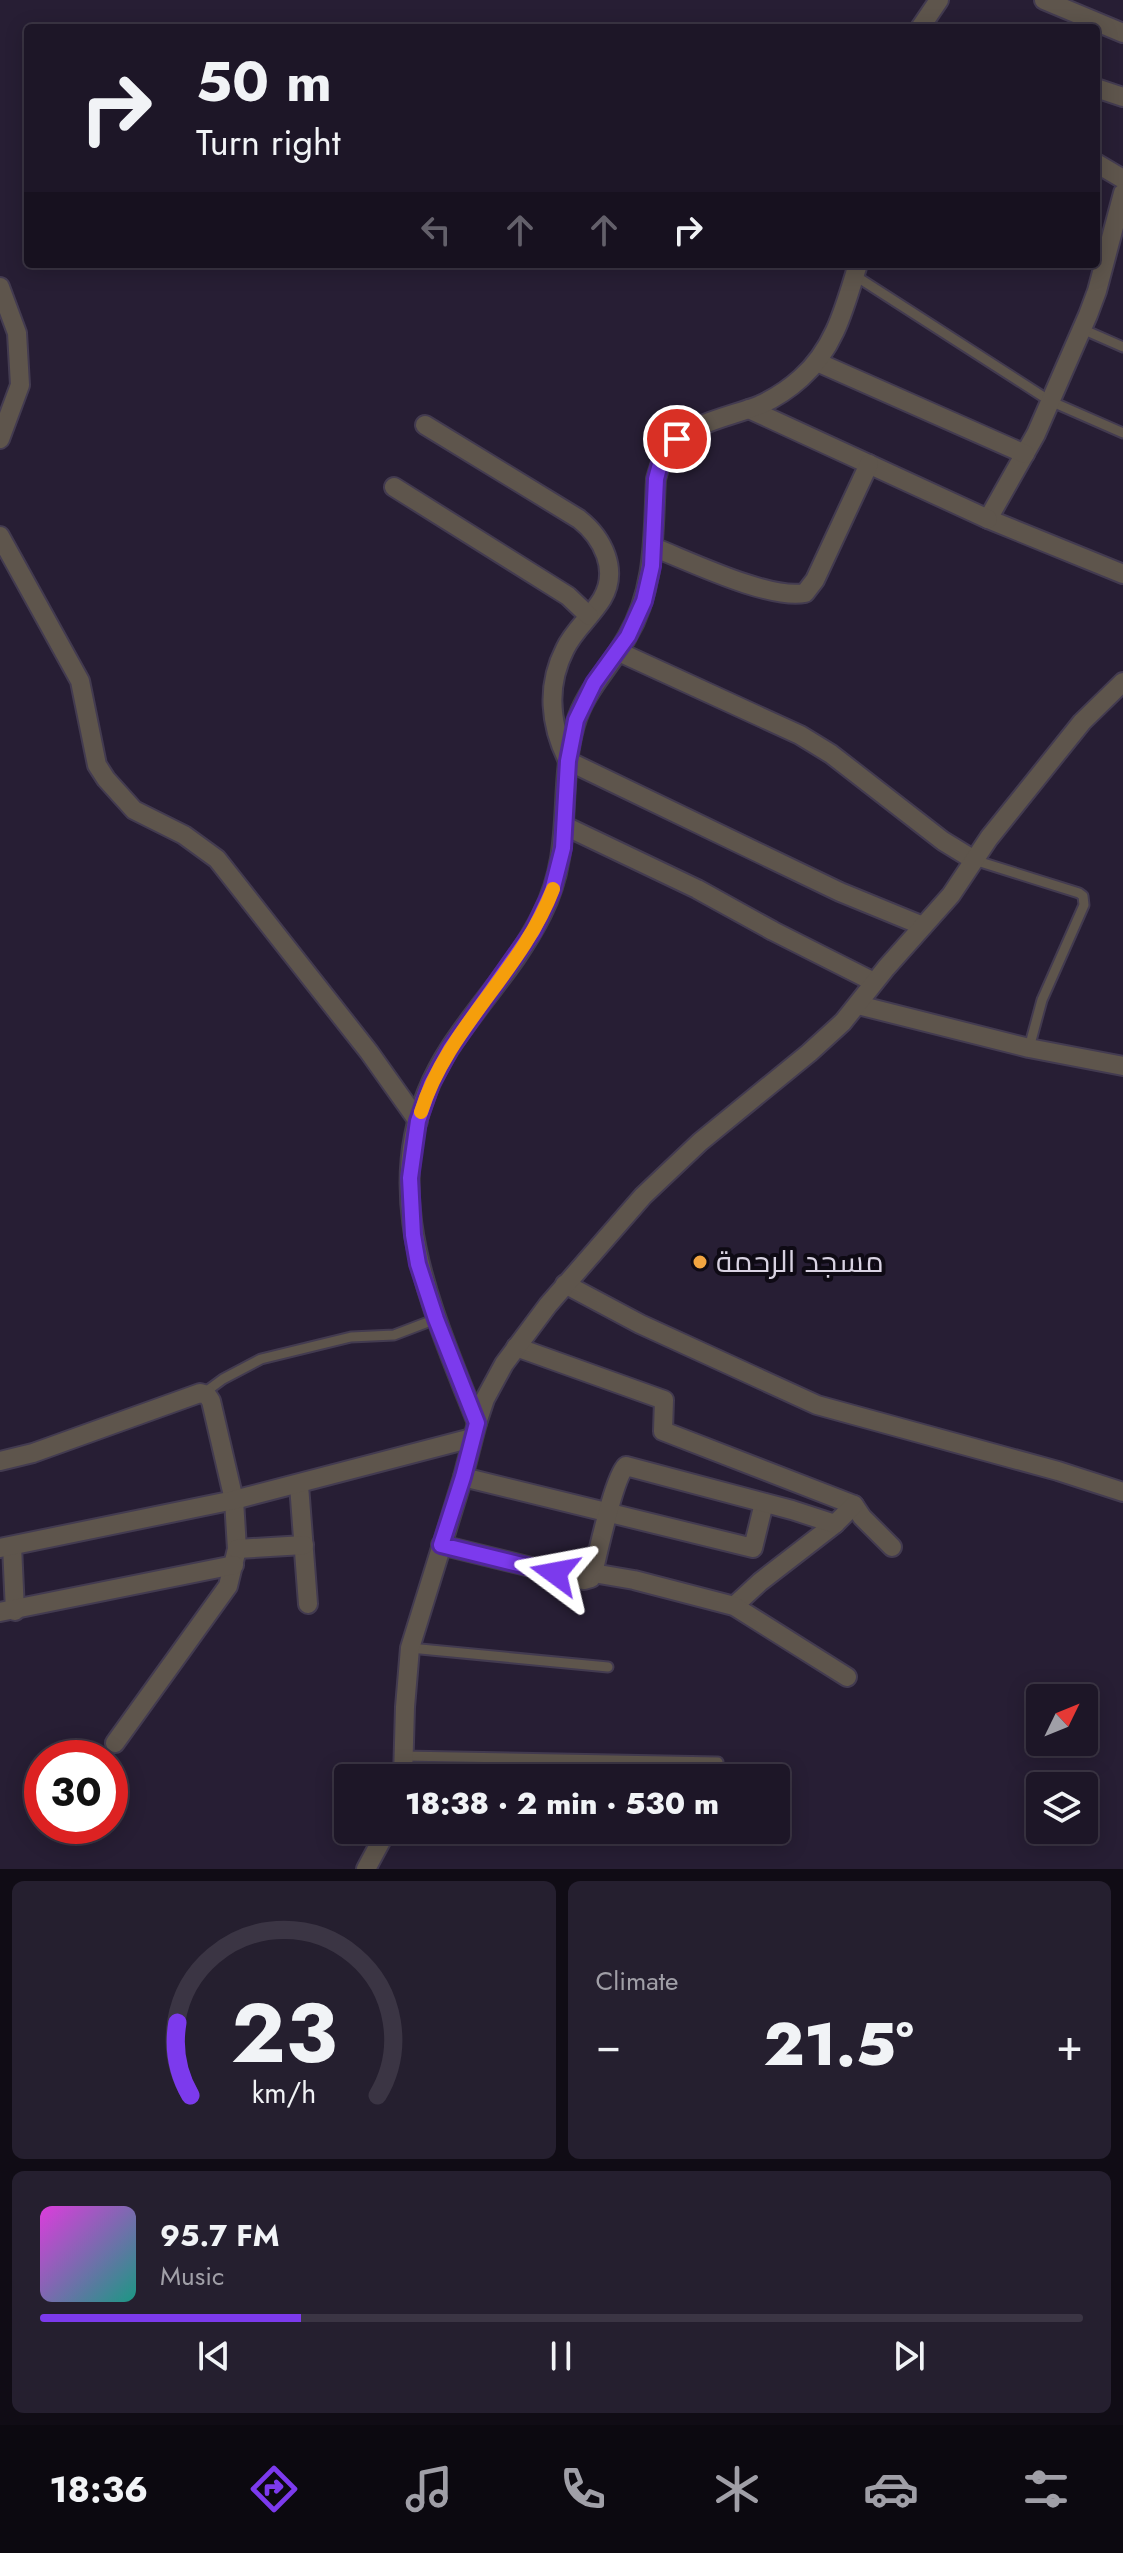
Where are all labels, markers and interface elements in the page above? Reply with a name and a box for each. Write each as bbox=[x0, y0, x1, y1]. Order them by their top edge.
text: 50 m bbox=[196, 41, 332, 122]
icon: right bbox=[64, 56, 168, 160]
text: Turn right bbox=[196, 116, 341, 168]
icon: left bbox=[414, 208, 458, 252]
icon: ahead bbox=[498, 208, 542, 252]
icon: ahead bbox=[582, 208, 626, 252]
icon: right bbox=[666, 208, 710, 252]
pin bbox=[643, 405, 711, 473]
icon: arrive bbox=[655, 417, 699, 461]
place label: مسجد الرحمة bbox=[716, 1240, 884, 1283]
marker: مسجد الرحمة bbox=[691, 1253, 709, 1271]
position arrow bbox=[513, 1531, 597, 1615]
north arrow bbox=[1026, 1684, 1098, 1756]
map controls bbox=[1026, 1684, 1098, 1844]
speed limit sign: 30 bbox=[24, 1740, 128, 1844]
button: layers bbox=[1026, 1772, 1098, 1844]
text: 18:38 · 2 min · 530 m bbox=[405, 1782, 719, 1825]
text: Climate bbox=[596, 1962, 678, 2000]
text: 23 bbox=[231, 1973, 337, 2093]
text: 21.5° bbox=[763, 2001, 914, 2088]
text: − bbox=[596, 2013, 621, 2077]
text: + bbox=[1056, 2013, 1083, 2077]
text: km/h bbox=[251, 2072, 316, 2114]
text: 95.7 FM bbox=[160, 2214, 280, 2257]
text: Music bbox=[160, 2257, 224, 2295]
icon: previous bbox=[192, 2334, 236, 2378]
icon: pause bbox=[539, 2334, 583, 2378]
icon: next bbox=[887, 2334, 931, 2378]
icon: directions bbox=[246, 2461, 302, 2517]
icon: music bbox=[401, 2461, 457, 2517]
icon: phone bbox=[555, 2461, 611, 2517]
icon: climate bbox=[709, 2461, 765, 2517]
icon: car bbox=[863, 2461, 919, 2517]
icon: filters bbox=[1018, 2461, 1074, 2517]
text: 18:36 bbox=[49, 2463, 148, 2515]

